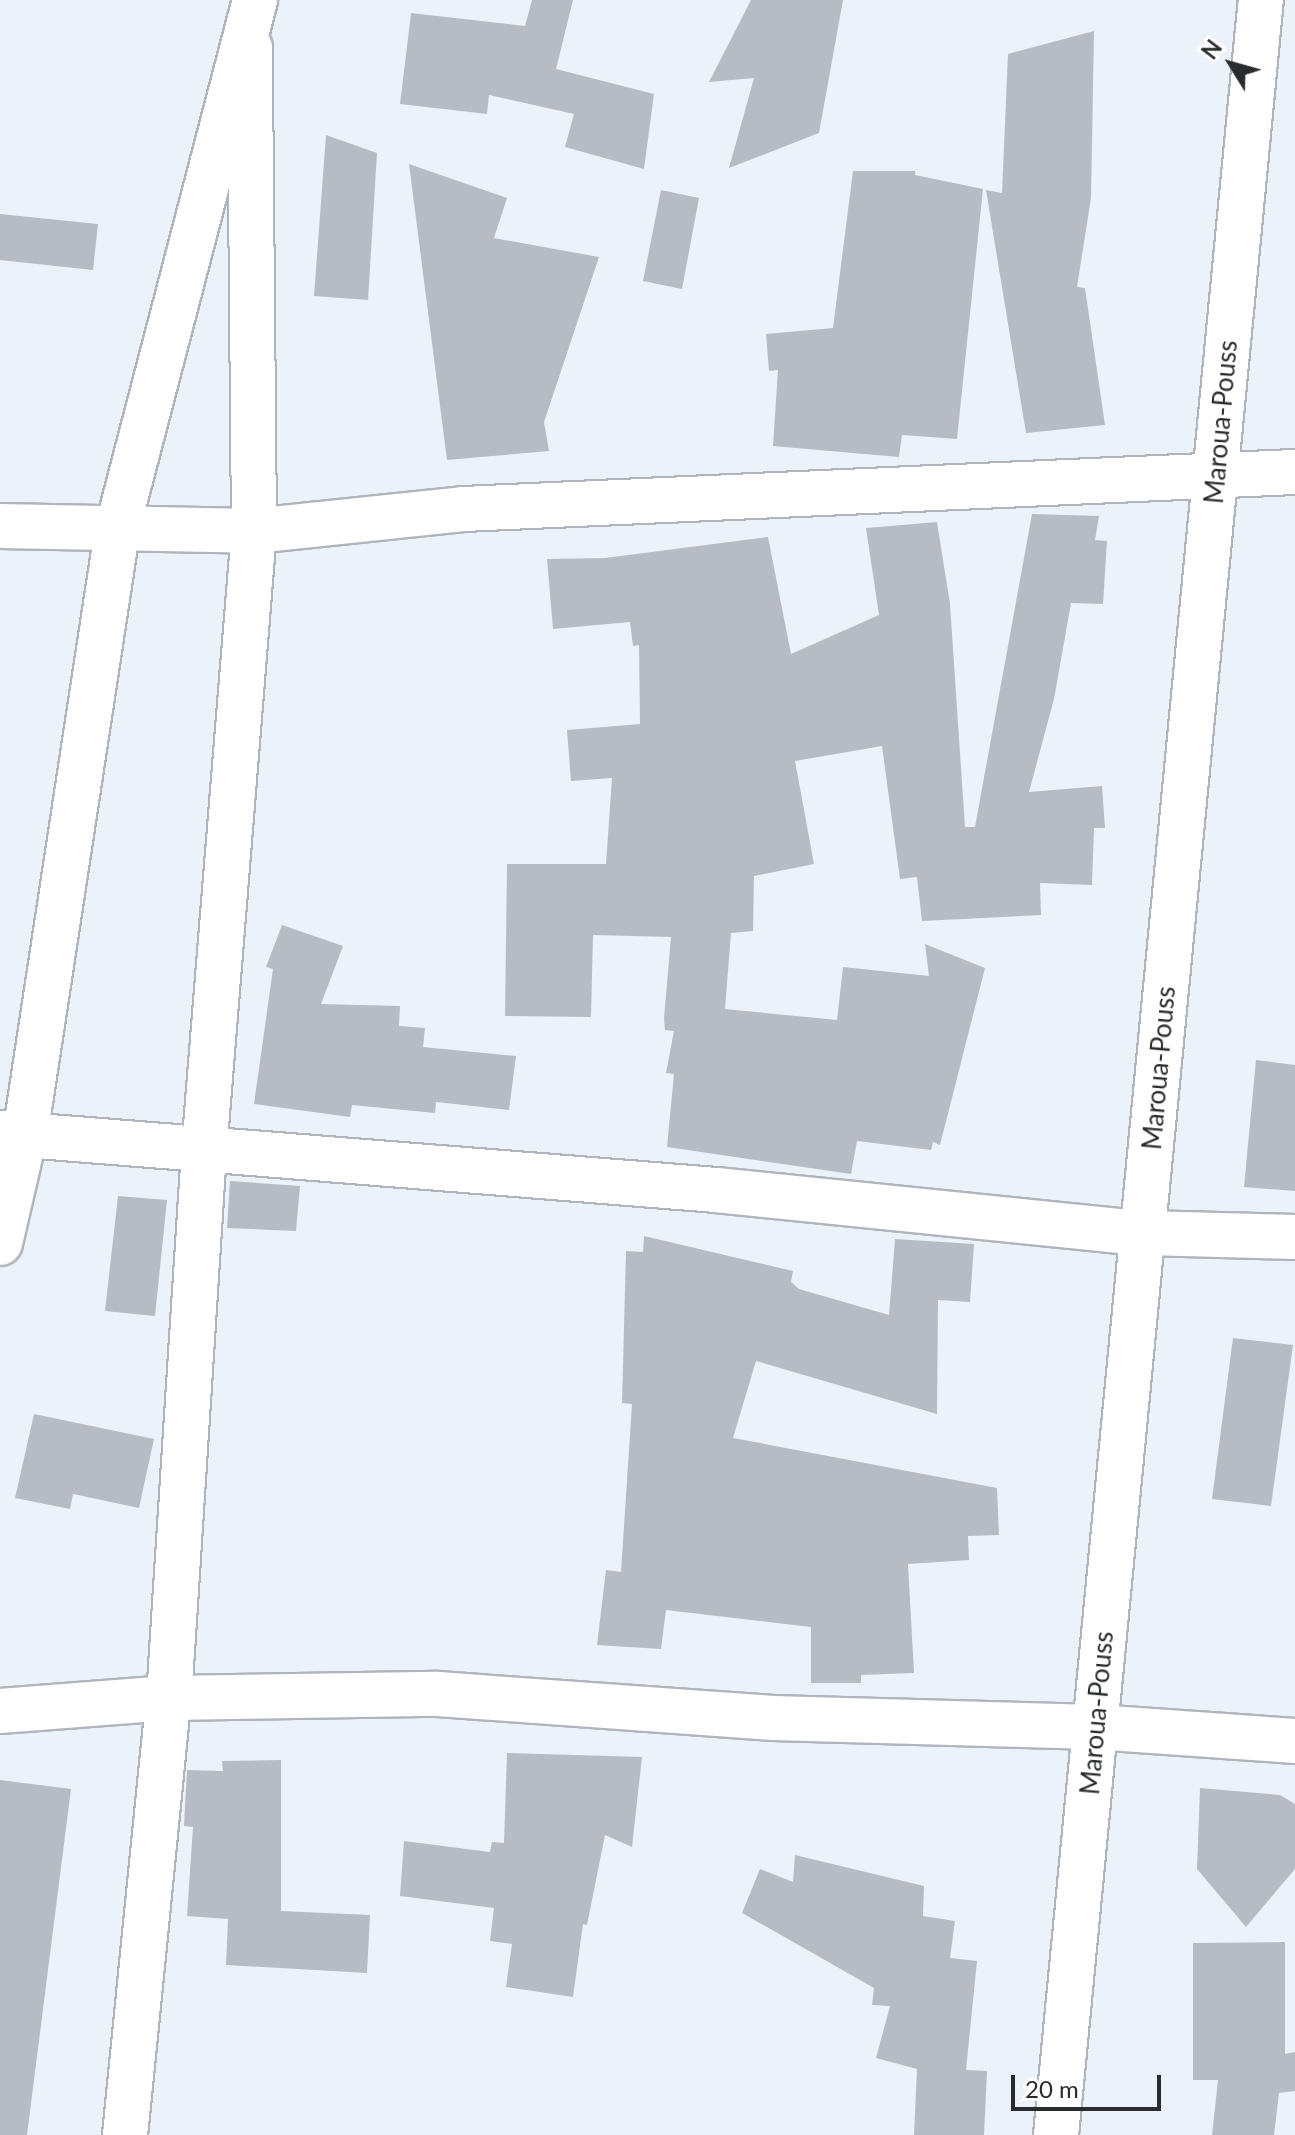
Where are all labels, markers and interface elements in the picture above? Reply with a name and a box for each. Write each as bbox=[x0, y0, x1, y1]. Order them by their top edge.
north arrow bbox=[1191, 24, 1271, 104]
text: N bbox=[1196, 34, 1227, 64]
street label: Maroua-Pouss bbox=[1198, 339, 1244, 505]
street label: Maroua-Pouss bbox=[1136, 985, 1182, 1151]
street label: Maroua-Pouss bbox=[1074, 1630, 1120, 1796]
scale bar bbox=[1015, 2059, 1165, 2109]
text: 20 m bbox=[1025, 2074, 1079, 2103]

